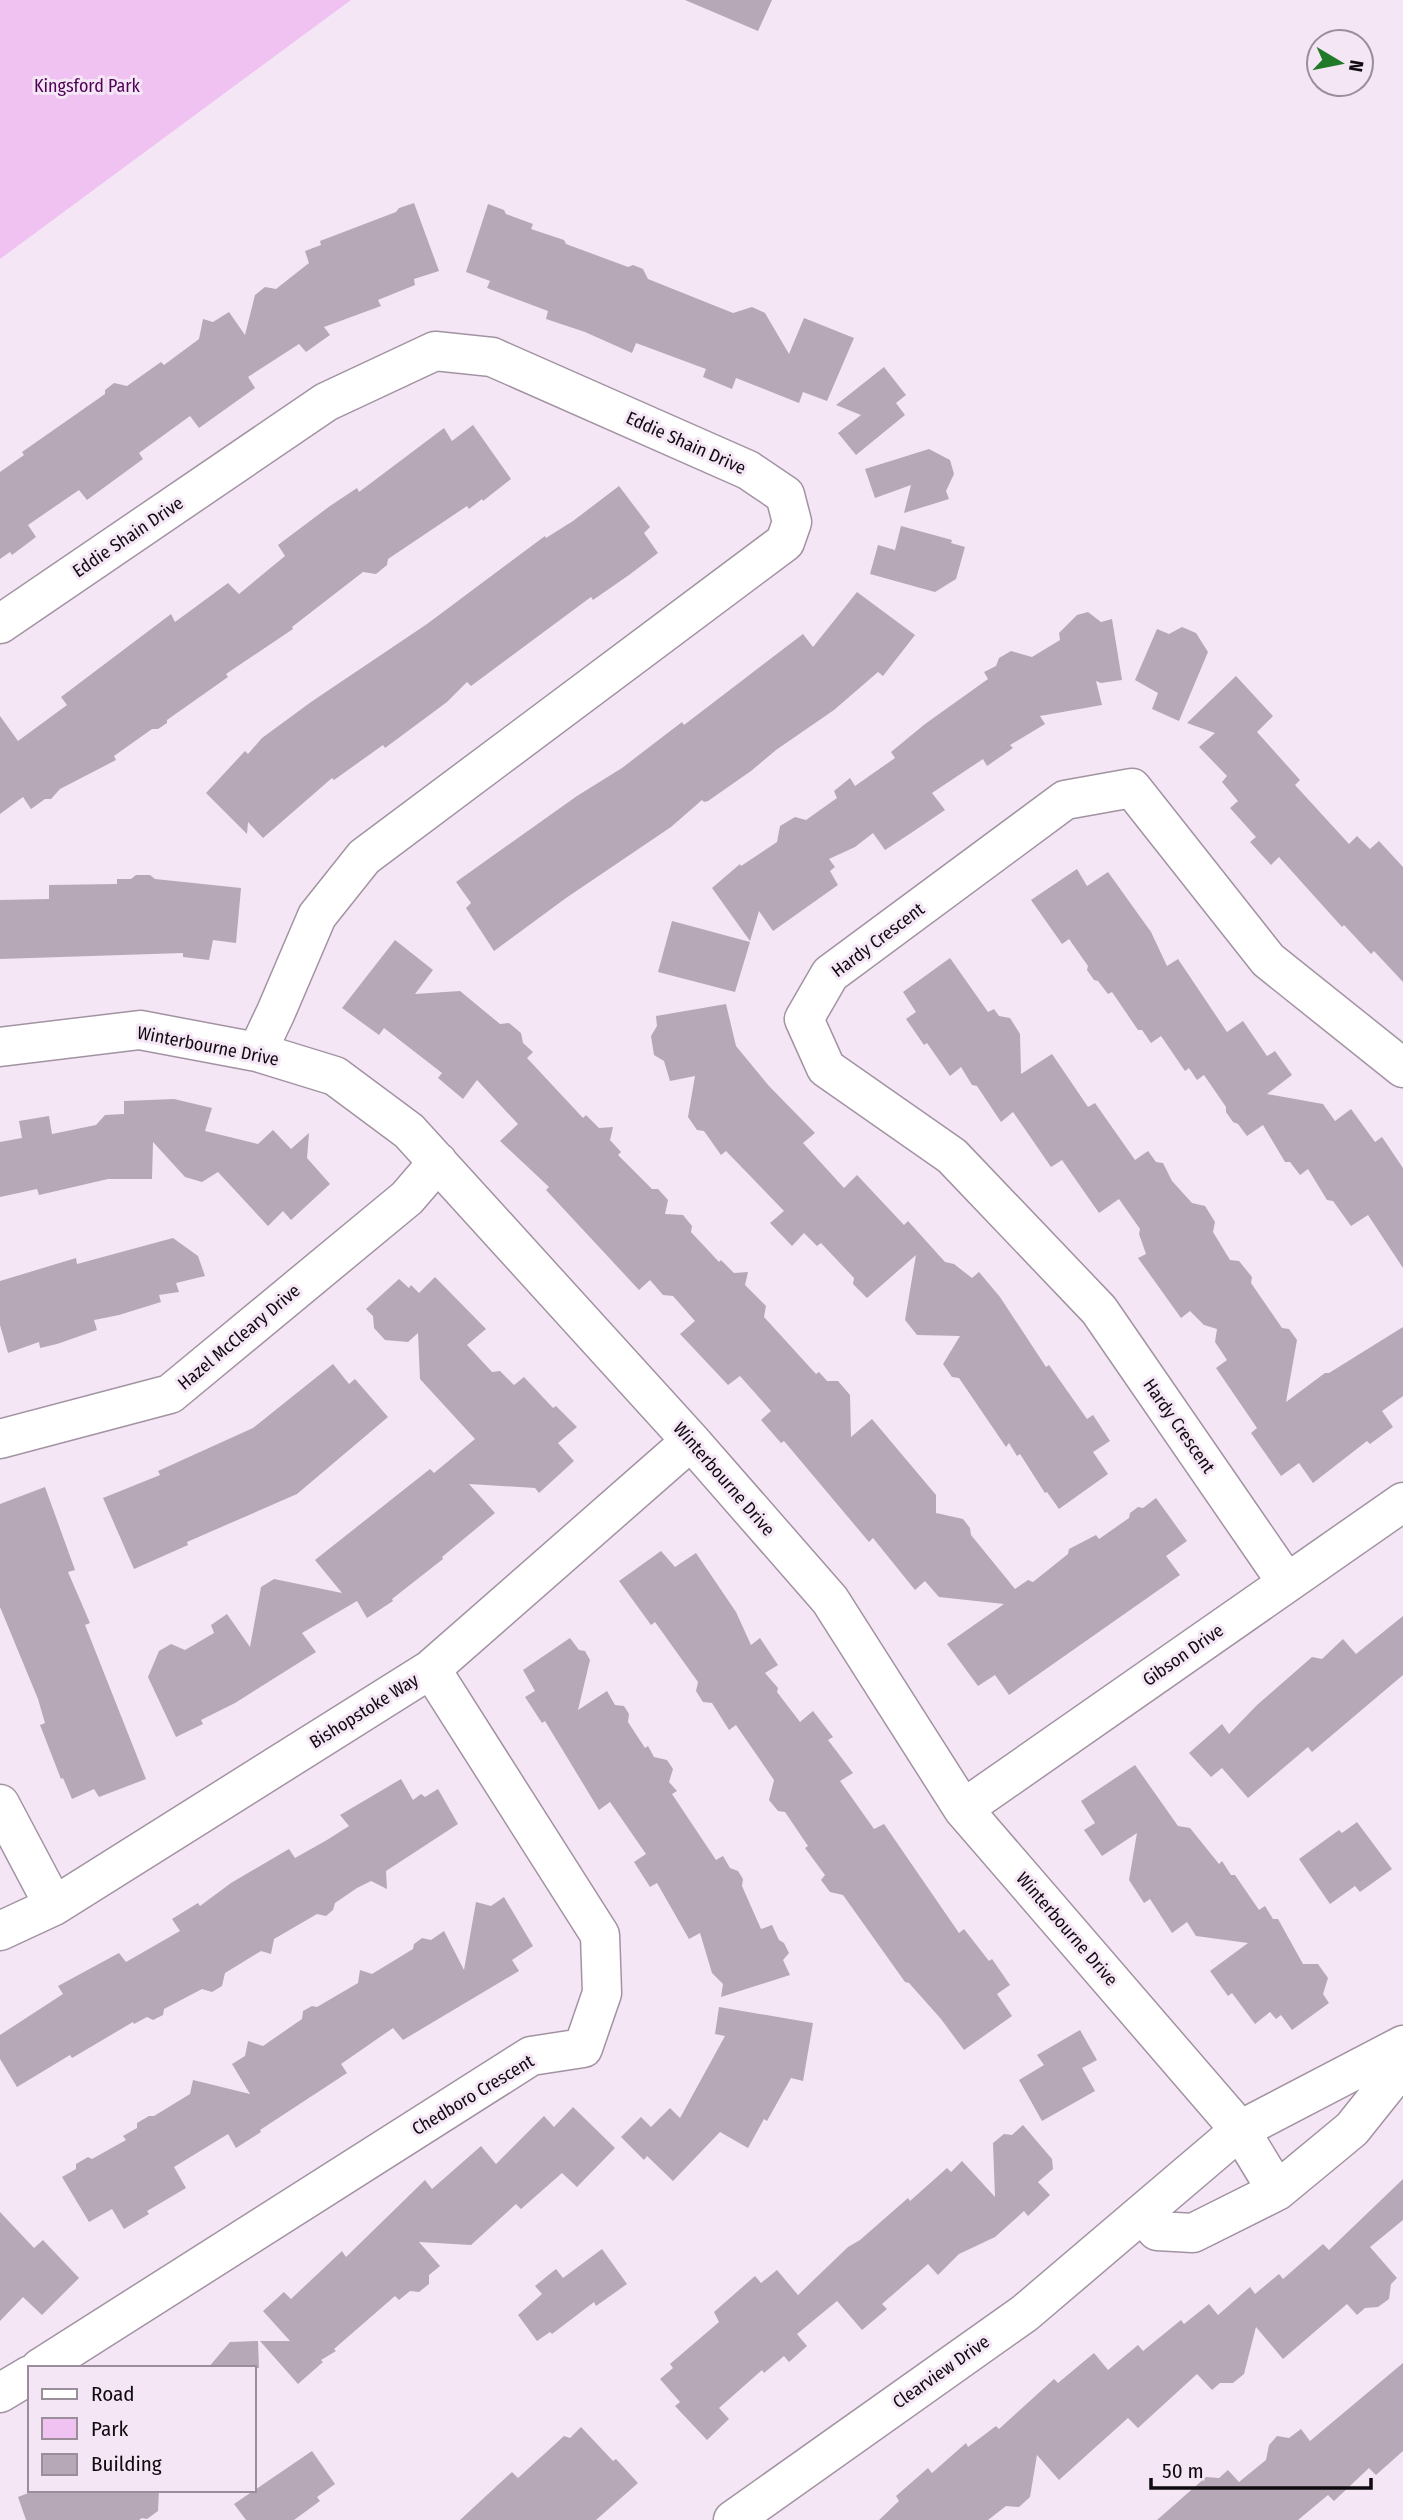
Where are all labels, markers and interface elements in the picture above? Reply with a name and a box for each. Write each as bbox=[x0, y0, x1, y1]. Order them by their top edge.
north arrow bbox=[1305, 28, 1375, 98]
text: N bbox=[1344, 58, 1369, 73]
park label: Kingsford Park bbox=[34, 75, 141, 97]
street label: Eddie Shain Drive bbox=[623, 407, 749, 479]
street label: Eddie Shain Drive bbox=[69, 492, 188, 582]
street label: Hardy Crescent bbox=[827, 898, 929, 982]
street label: Winterbourne Drive bbox=[135, 1021, 281, 1071]
street label: Hazel McCleary Drive bbox=[173, 1279, 305, 1395]
street label: Hardy Crescent bbox=[1138, 1375, 1220, 1478]
street label: Winterbourne Drive bbox=[669, 1418, 780, 1541]
street label: Gibson Drive bbox=[1138, 1619, 1228, 1691]
street label: Bishopstoke Way bbox=[305, 1669, 423, 1753]
street label: Winterbourne Drive bbox=[1012, 1868, 1123, 1991]
street label: Chedboro Crescent bbox=[408, 2050, 538, 2140]
street label: Clearview Drive bbox=[888, 2331, 994, 2413]
legend bbox=[28, 2366, 256, 2492]
text: Road bbox=[91, 2381, 135, 2407]
text: Park bbox=[91, 2416, 129, 2442]
scale bar bbox=[1151, 2446, 1372, 2490]
text: Building bbox=[91, 2451, 162, 2477]
text: 50 m bbox=[1162, 2458, 1204, 2484]

